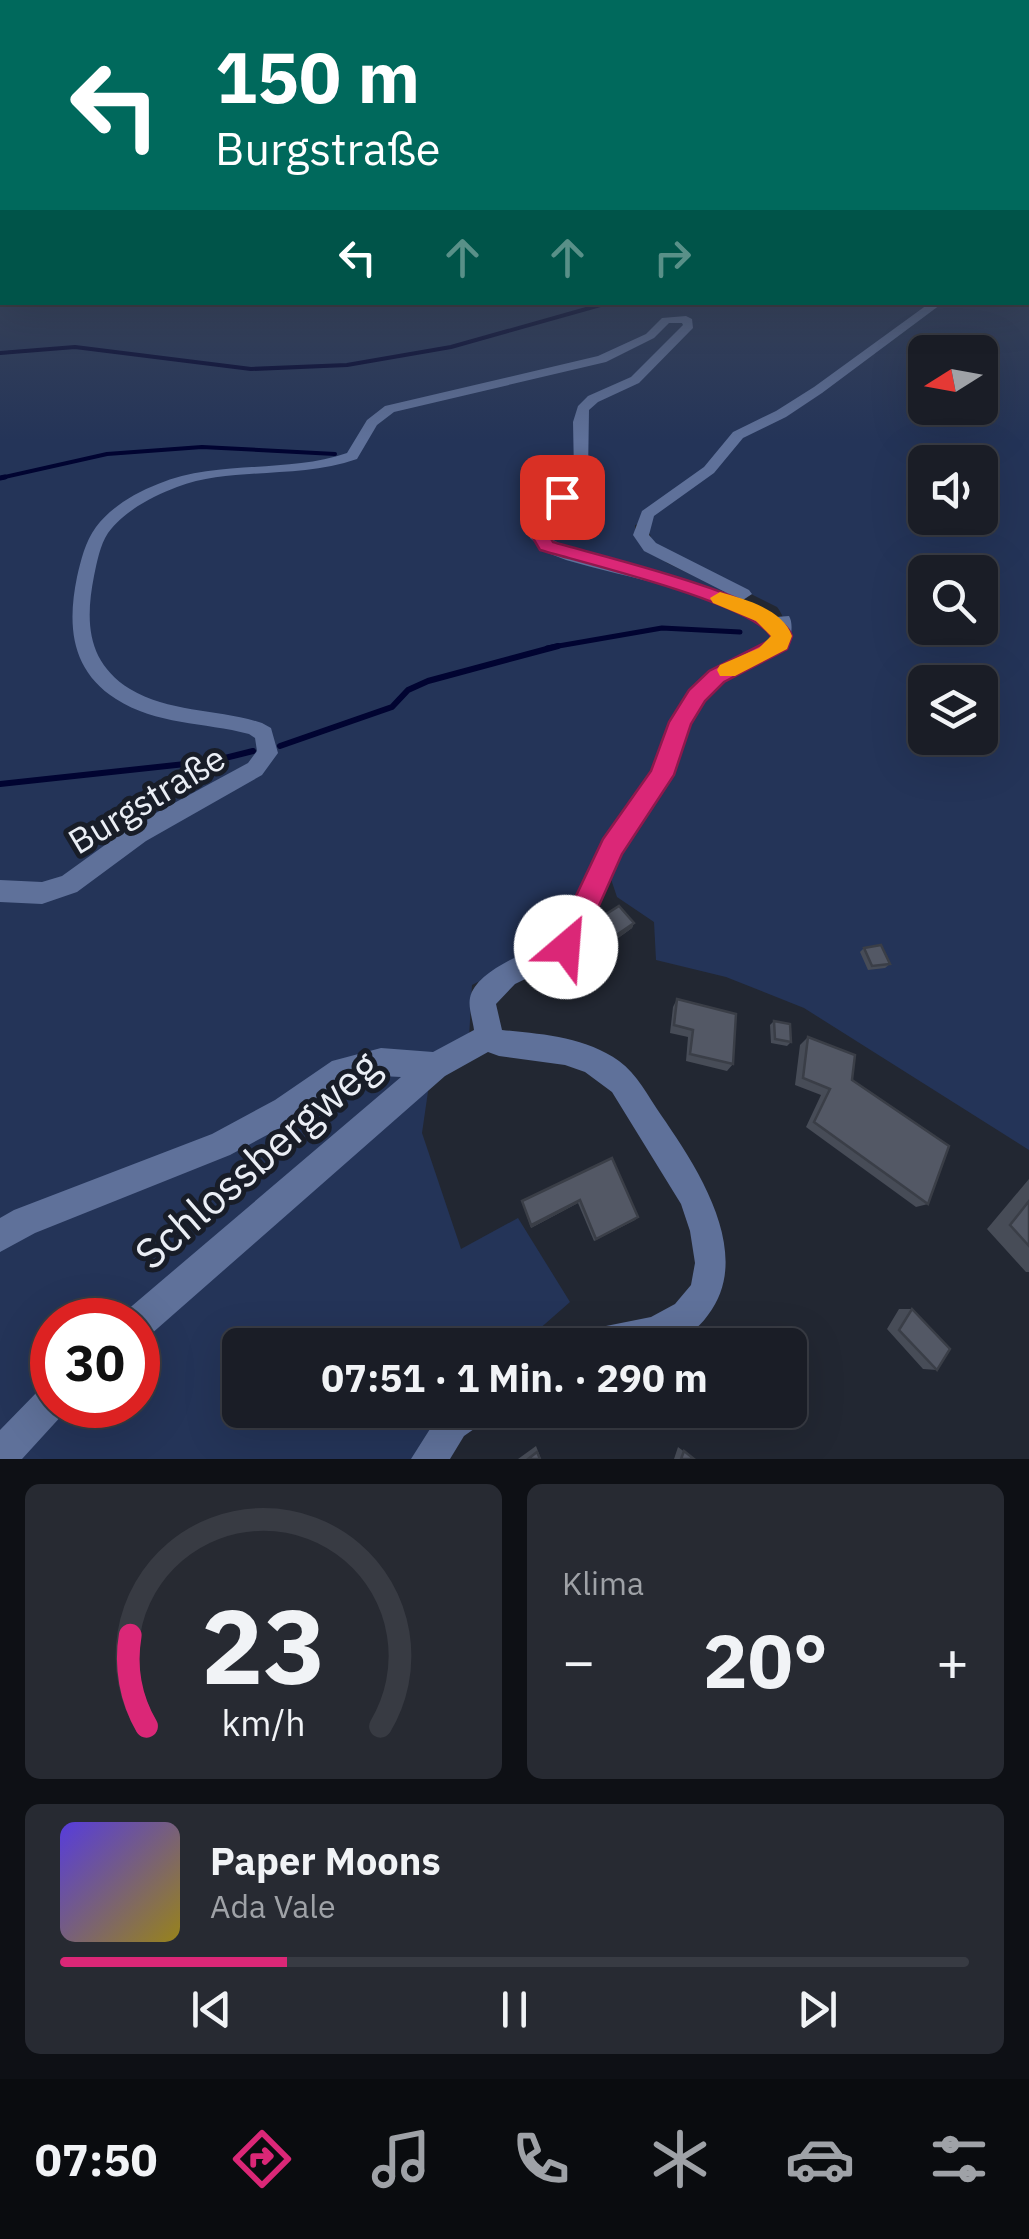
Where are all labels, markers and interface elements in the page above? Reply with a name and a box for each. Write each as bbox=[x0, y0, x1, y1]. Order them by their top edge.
text: 150 m bbox=[215, 31, 420, 122]
icon: left bbox=[50, 40, 180, 170]
text: Burgstraße bbox=[215, 119, 440, 177]
icon: left bbox=[330, 230, 385, 285]
icon: ahead bbox=[435, 230, 490, 285]
icon: ahead bbox=[540, 230, 595, 285]
icon: right bbox=[645, 230, 700, 285]
north arrow bbox=[908, 335, 998, 425]
map controls bbox=[908, 335, 998, 755]
button: sound bbox=[908, 445, 998, 535]
pin bbox=[520, 455, 605, 540]
icon: arrive bbox=[535, 470, 590, 525]
button: search bbox=[908, 555, 998, 645]
button: layers bbox=[908, 665, 998, 755]
street label: Burgstraße bbox=[59, 734, 233, 864]
position arrow bbox=[514, 895, 618, 999]
street label: Schlossbergweg bbox=[123, 1038, 390, 1281]
speed limit sign: 30 bbox=[30, 1298, 160, 1428]
text: 07:51 · 1 Min. · 290 m bbox=[321, 1353, 708, 1402]
text: Klima bbox=[562, 1562, 644, 1604]
text: 23 bbox=[201, 1577, 326, 1713]
text: 20° bbox=[703, 1611, 828, 1709]
text: − bbox=[562, 1625, 595, 1696]
text: + bbox=[936, 1625, 969, 1696]
text: km/h bbox=[221, 1699, 306, 1746]
text: Paper Moons bbox=[210, 1836, 441, 1885]
text: Ada Vale bbox=[210, 1885, 336, 1927]
icon: previous bbox=[184, 1982, 239, 2037]
icon: pause bbox=[487, 1982, 542, 2037]
icon: next bbox=[790, 1982, 845, 2037]
icon: directions bbox=[227, 2124, 297, 2194]
icon: music bbox=[366, 2124, 436, 2194]
icon: phone bbox=[506, 2124, 576, 2194]
icon: climate bbox=[645, 2124, 715, 2194]
icon: car bbox=[785, 2124, 855, 2194]
icon: filters bbox=[924, 2124, 994, 2194]
text: 07:50 bbox=[35, 2130, 158, 2188]

